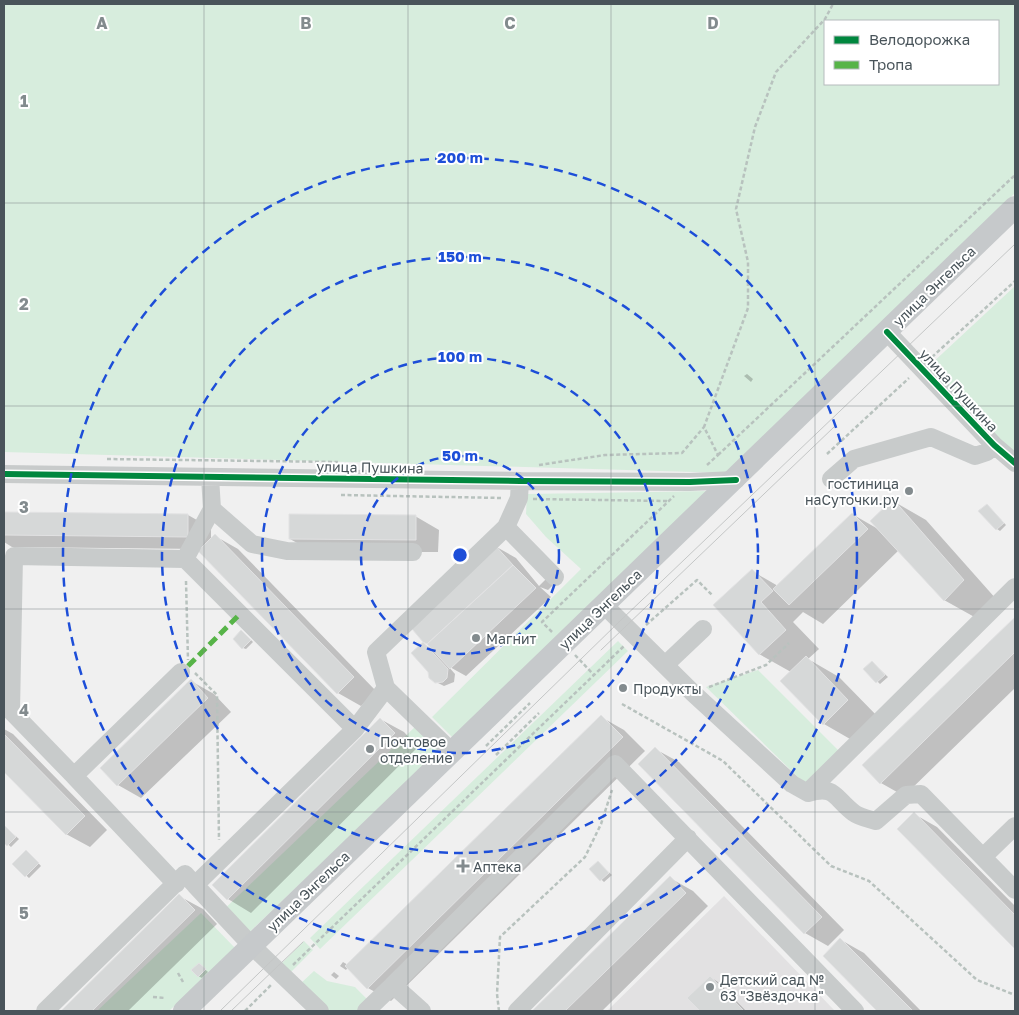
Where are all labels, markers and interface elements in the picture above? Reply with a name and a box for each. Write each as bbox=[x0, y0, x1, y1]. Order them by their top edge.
text: A bbox=[96, 13, 108, 33]
text: B bbox=[300, 13, 312, 33]
text: C bbox=[504, 13, 516, 33]
text: D bbox=[707, 13, 719, 33]
legend bbox=[824, 20, 999, 85]
text: Велодорожка bbox=[869, 30, 970, 48]
text: Тропа bbox=[869, 55, 913, 73]
text: 1 bbox=[20, 91, 28, 111]
text: 200 m bbox=[437, 148, 483, 166]
street label: улица Энгельса bbox=[889, 242, 979, 330]
text: 150 m bbox=[438, 247, 482, 265]
text: 2 bbox=[19, 294, 29, 314]
street label: улица Пушкина bbox=[916, 345, 1002, 435]
text: 100 m bbox=[438, 347, 482, 365]
text: 50 m bbox=[442, 446, 478, 464]
street label: улица Пушкина bbox=[316, 458, 424, 476]
place label: гостиница наСуточки.ру bbox=[805, 475, 899, 508]
marker: гостиница наСуточки.ру bbox=[903, 485, 915, 497]
text: 3 bbox=[19, 497, 29, 517]
centre of rings bbox=[451, 546, 469, 564]
street label: улица Энгельса bbox=[555, 565, 645, 653]
place label: Магнит bbox=[486, 630, 536, 647]
marker: Магнит bbox=[470, 632, 482, 644]
place label: Продукты bbox=[633, 680, 702, 697]
marker: Продукты bbox=[617, 682, 629, 694]
text: 4 bbox=[19, 700, 29, 720]
place label: Почтовое отделение bbox=[380, 733, 453, 766]
marker: Почтовое отделение bbox=[364, 743, 376, 755]
street label: улица Энгельса bbox=[263, 847, 353, 935]
place label: Аптека bbox=[473, 858, 521, 875]
marker: Аптека bbox=[457, 860, 469, 872]
text: 5 bbox=[19, 903, 29, 923]
place label: Детский сад № 63 "Звёздочка" bbox=[720, 971, 825, 1004]
marker: Детский сад № 63 "Звёздочка" bbox=[704, 981, 716, 993]

